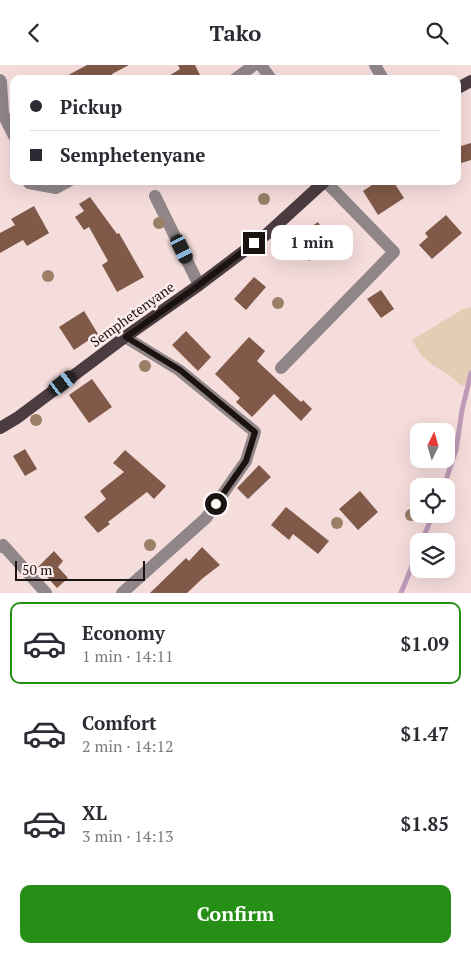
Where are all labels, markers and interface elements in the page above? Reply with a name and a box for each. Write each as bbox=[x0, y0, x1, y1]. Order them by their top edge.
text: Tako bbox=[210, 18, 261, 47]
icon: back bbox=[20, 19, 48, 47]
icon: search bbox=[423, 19, 451, 47]
text: Pickup bbox=[60, 94, 122, 119]
text: Semphetenyane bbox=[60, 142, 205, 167]
callout: 1 min bbox=[272, 225, 354, 261]
text: 1 min bbox=[290, 231, 334, 253]
car bbox=[168, 232, 195, 266]
route end bbox=[243, 232, 265, 254]
street label: Semphetenyane bbox=[86, 277, 178, 351]
car bbox=[46, 368, 79, 398]
north arrow bbox=[410, 423, 455, 467]
map controls bbox=[410, 423, 455, 578]
button: locate bbox=[410, 478, 455, 523]
route start bbox=[205, 493, 227, 515]
button: layers bbox=[410, 533, 455, 578]
scale bar bbox=[15, 558, 145, 581]
text: 50 m bbox=[22, 560, 52, 579]
text: Economy bbox=[82, 620, 165, 645]
icon: car bbox=[22, 621, 67, 666]
text: $1.09 bbox=[400, 631, 449, 656]
text: 1 min · 14:11 bbox=[82, 645, 174, 667]
text: Comfort bbox=[82, 710, 157, 735]
icon: car bbox=[22, 711, 67, 756]
text: $1.47 bbox=[400, 721, 449, 746]
text: 2 min · 14:12 bbox=[82, 735, 174, 757]
text: XL bbox=[82, 800, 107, 825]
icon: car bbox=[22, 801, 67, 846]
text: $1.85 bbox=[400, 811, 449, 836]
text: 3 min · 14:13 bbox=[82, 825, 174, 847]
button: Confirm bbox=[20, 885, 451, 943]

